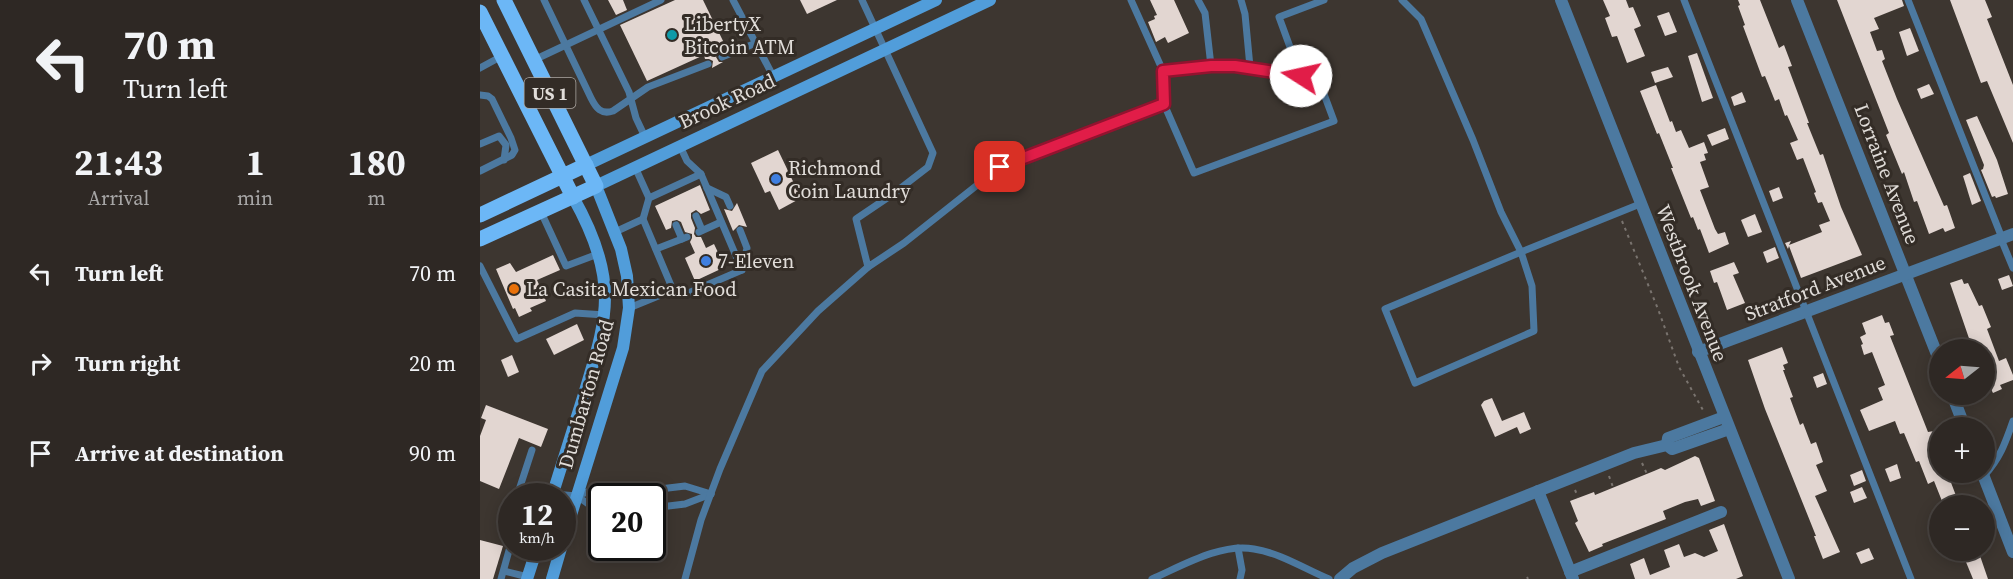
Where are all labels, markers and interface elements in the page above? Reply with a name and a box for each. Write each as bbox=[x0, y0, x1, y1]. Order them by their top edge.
place label: LibertyX Bitcoin ATM bbox=[684, 10, 795, 61]
text: 70 m bbox=[123, 15, 216, 73]
icon: left bbox=[24, 24, 102, 102]
marker: LibertyX Bitcoin ATM bbox=[665, 28, 679, 42]
position arrow bbox=[1269, 44, 1333, 108]
street label: Brook Road bbox=[674, 66, 780, 136]
text: Turn left bbox=[123, 70, 227, 107]
road number: US 1 bbox=[524, 78, 576, 108]
street label: Lorraine Avenue bbox=[1847, 100, 1927, 248]
text: 21:43 bbox=[74, 138, 163, 187]
text: 1 bbox=[245, 138, 265, 187]
text: 180 bbox=[347, 138, 406, 187]
pin bbox=[974, 141, 1025, 192]
icon: arrive bbox=[983, 150, 1016, 183]
place label: Richmond Coin Laundry bbox=[788, 154, 911, 205]
marker: Richmond Coin Laundry bbox=[769, 172, 783, 186]
text: Arrival bbox=[88, 184, 149, 212]
text: min bbox=[237, 184, 273, 212]
text: m bbox=[368, 184, 386, 212]
street label: Westbrook Avenue bbox=[1649, 200, 1735, 366]
place label: 7-Eleven bbox=[718, 247, 794, 275]
street label: Stratford Avenue bbox=[1740, 248, 1890, 328]
marker: 7-Eleven bbox=[699, 254, 713, 268]
icon: left bbox=[24, 257, 57, 290]
text: Turn left bbox=[75, 258, 163, 288]
text: 70 m bbox=[409, 258, 456, 288]
place label: La Casita Mexican Food bbox=[526, 275, 737, 303]
marker: La Casita Mexican Food bbox=[507, 282, 521, 296]
street label: Dumbarton Road bbox=[551, 316, 621, 472]
north arrow bbox=[1929, 339, 1995, 405]
map controls bbox=[1929, 339, 1995, 561]
icon: right bbox=[24, 347, 57, 380]
text: Turn right bbox=[75, 348, 180, 378]
text: 20 m bbox=[409, 348, 456, 378]
button: + bbox=[1929, 417, 1995, 483]
icon: arrive bbox=[24, 437, 57, 470]
text: Arrive at destination bbox=[75, 438, 284, 468]
text: 90 m bbox=[409, 438, 456, 468]
speed limit sign: 20 bbox=[588, 483, 666, 561]
text: 12 bbox=[521, 494, 553, 535]
button: − bbox=[1929, 495, 1995, 561]
text: km/h bbox=[519, 527, 555, 548]

